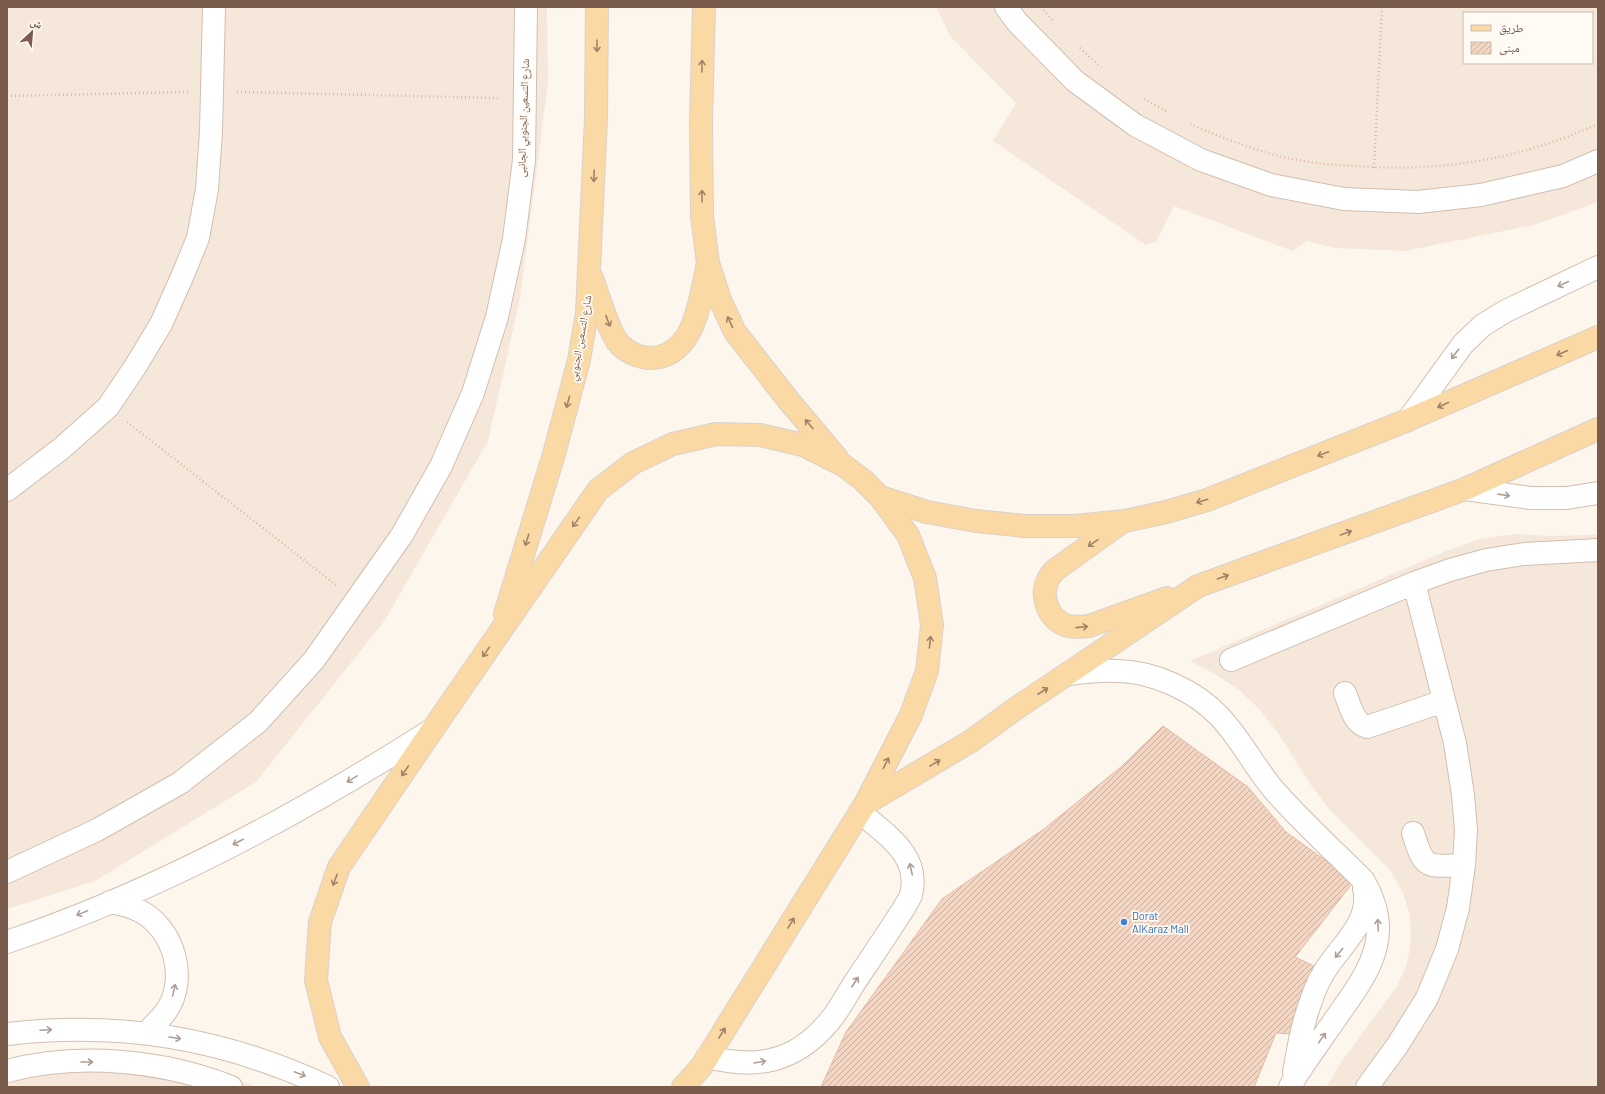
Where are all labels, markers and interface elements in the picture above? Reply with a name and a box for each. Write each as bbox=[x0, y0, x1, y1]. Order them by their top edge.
north arrow bbox=[12, 12, 52, 52]
legend bbox=[1463, 12, 1593, 64]
text: ش bbox=[28, 14, 45, 33]
text: طريق bbox=[1499, 20, 1524, 35]
one-way arrow bbox=[593, 39, 601, 52]
text: مبنى bbox=[1499, 40, 1520, 55]
street label: شارع التسعين الجنوبي الجانبى bbox=[514, 58, 534, 178]
one-way arrow bbox=[699, 60, 706, 73]
one-way arrow bbox=[590, 169, 598, 182]
one-way arrow bbox=[698, 190, 706, 203]
one-way arrow bbox=[1557, 281, 1569, 288]
street label: شارع التسعين الجنوبي bbox=[565, 294, 596, 383]
one-way arrow bbox=[605, 315, 613, 327]
one-way arrow bbox=[726, 316, 733, 328]
one-way arrow bbox=[1451, 349, 1460, 360]
one-way arrow bbox=[1557, 350, 1569, 357]
one-way arrow bbox=[564, 395, 571, 408]
one-way arrow bbox=[1438, 402, 1450, 409]
one-way arrow bbox=[805, 419, 814, 430]
one-way arrow bbox=[1317, 450, 1329, 458]
one-way arrow bbox=[1497, 491, 1510, 499]
one-way arrow bbox=[1195, 498, 1208, 505]
one-way arrow bbox=[572, 516, 580, 527]
one-way arrow bbox=[1339, 528, 1351, 536]
one-way arrow bbox=[523, 533, 531, 545]
one-way arrow bbox=[1087, 539, 1098, 547]
one-way arrow bbox=[1217, 573, 1229, 581]
one-way arrow bbox=[1076, 623, 1089, 630]
one-way arrow bbox=[926, 636, 934, 649]
one-way arrow bbox=[482, 646, 490, 657]
one-way arrow bbox=[1037, 687, 1048, 695]
one-way arrow bbox=[883, 758, 891, 770]
one-way arrow bbox=[929, 759, 941, 767]
one-way arrow bbox=[400, 765, 409, 776]
one-way arrow bbox=[346, 776, 358, 784]
one-way arrow bbox=[233, 839, 245, 846]
one-way arrow bbox=[907, 863, 915, 876]
one-way arrow bbox=[330, 873, 338, 885]
place label: Dorat AlKaraz Mall bbox=[1132, 909, 1189, 935]
one-way arrow bbox=[77, 910, 89, 918]
marker: Dorat AlKaraz Mall bbox=[1119, 917, 1129, 927]
one-way arrow bbox=[787, 918, 795, 929]
one-way arrow bbox=[1374, 919, 1382, 932]
one-way arrow bbox=[1334, 947, 1343, 958]
one-way arrow bbox=[851, 977, 859, 988]
one-way arrow bbox=[171, 984, 179, 997]
one-way arrow bbox=[39, 1027, 52, 1034]
one-way arrow bbox=[718, 1028, 726, 1039]
one-way arrow bbox=[1318, 1033, 1326, 1044]
one-way arrow bbox=[168, 1034, 181, 1042]
one-way arrow bbox=[80, 1058, 93, 1066]
one-way arrow bbox=[753, 1058, 766, 1066]
one-way arrow bbox=[293, 1071, 305, 1079]

